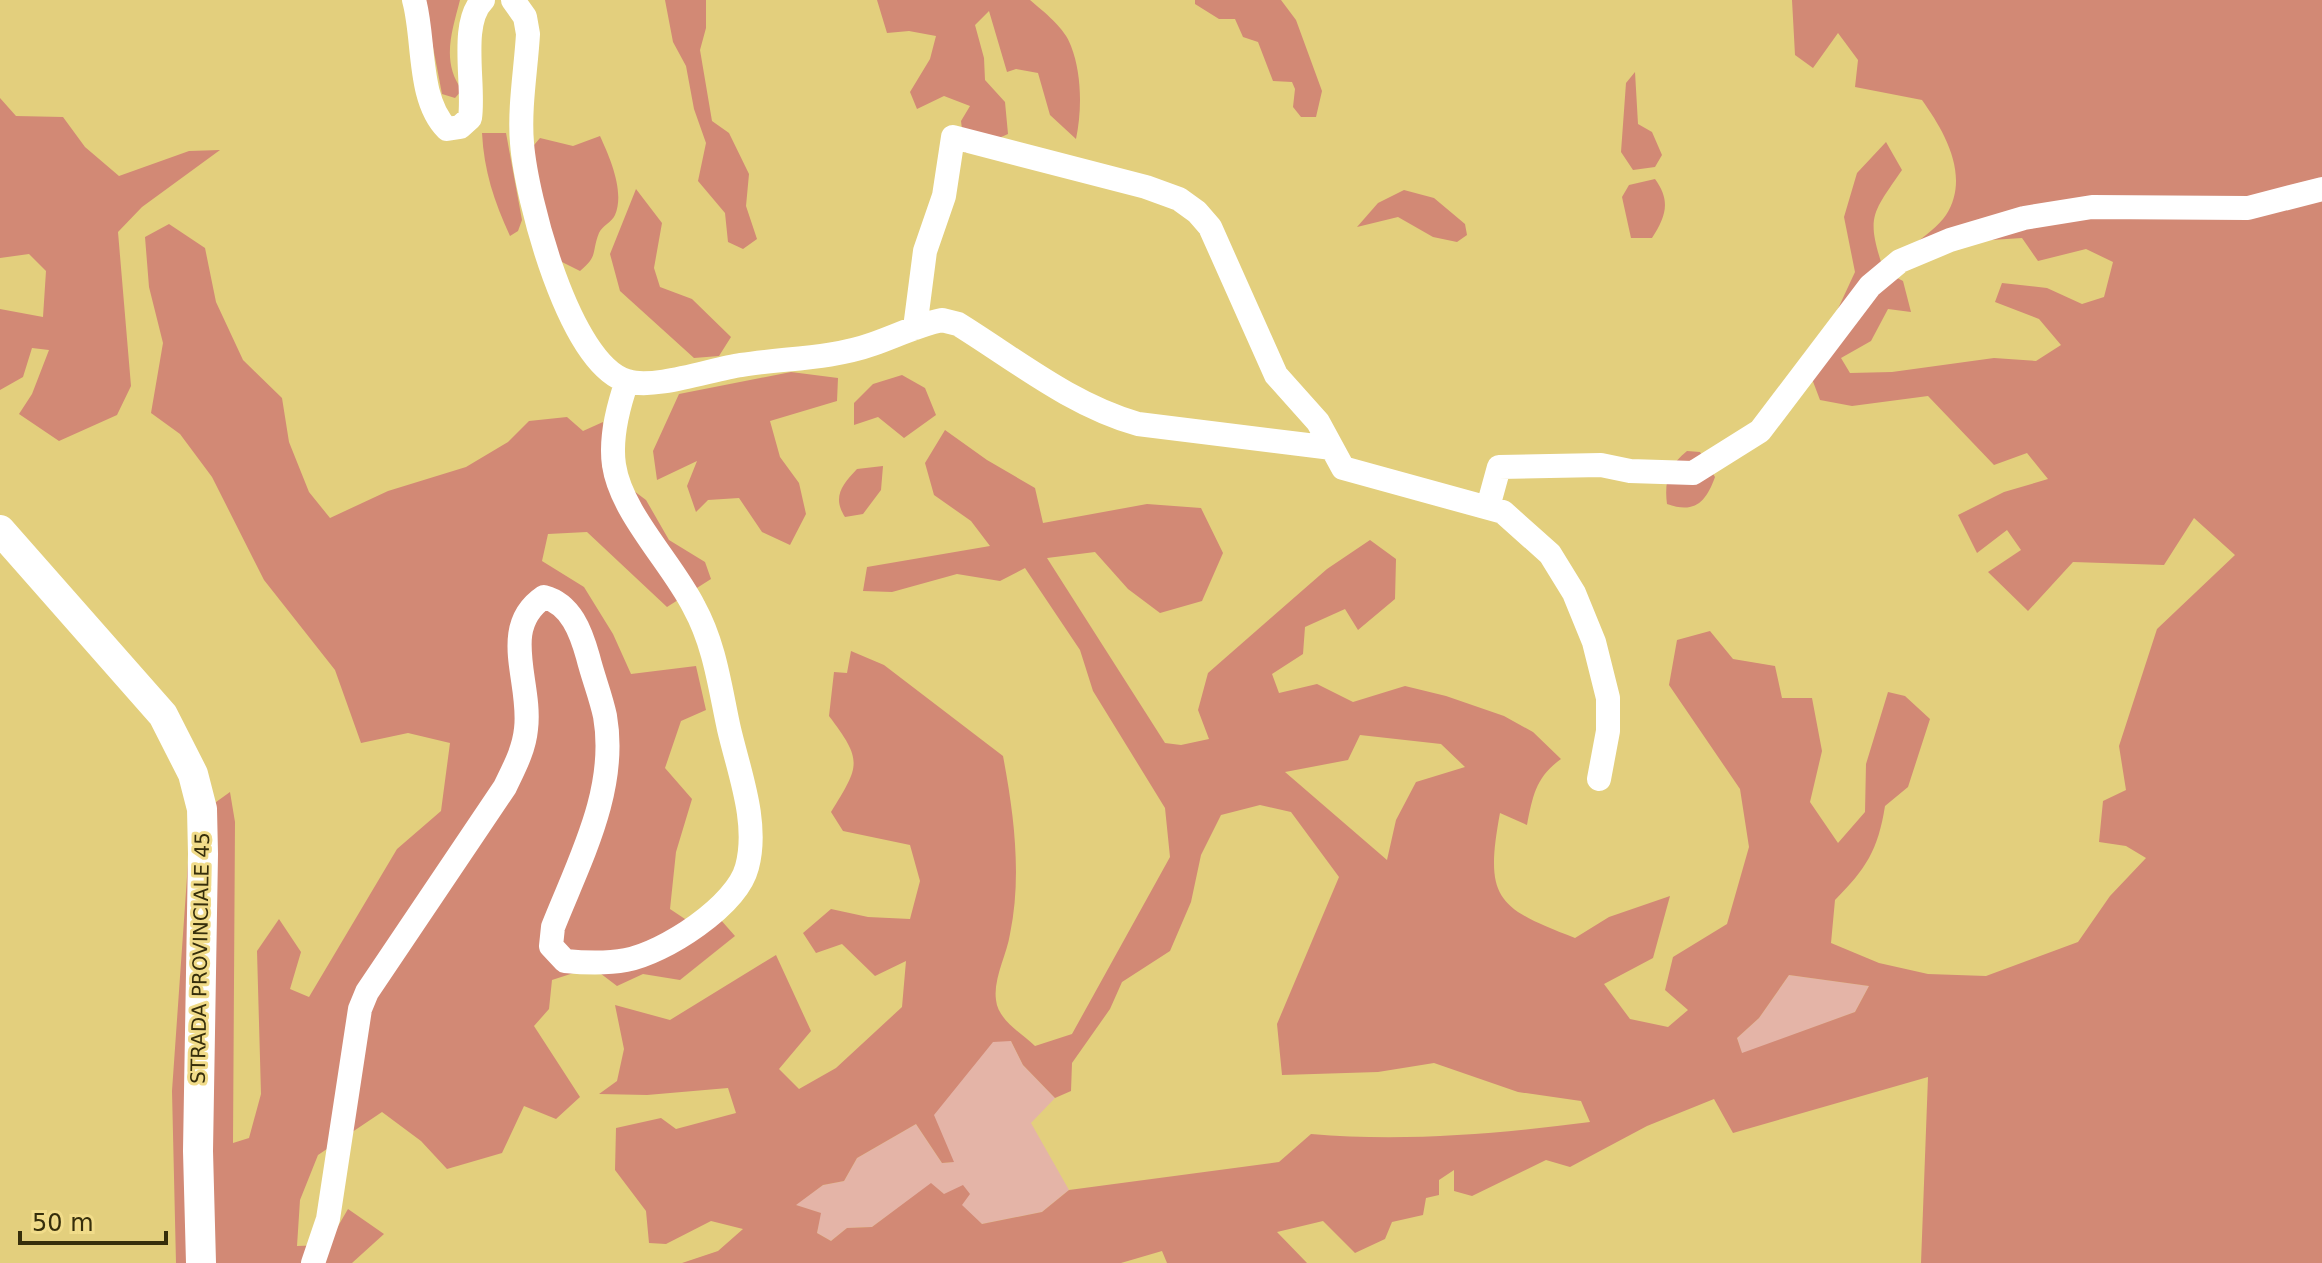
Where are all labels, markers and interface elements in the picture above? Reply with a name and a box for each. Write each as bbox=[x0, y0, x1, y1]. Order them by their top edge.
street label: STRADA PROVINCIALE 45 bbox=[186, 832, 214, 1084]
scale bar bbox=[20, 1195, 166, 1245]
text: 50 m bbox=[32, 1209, 94, 1237]

